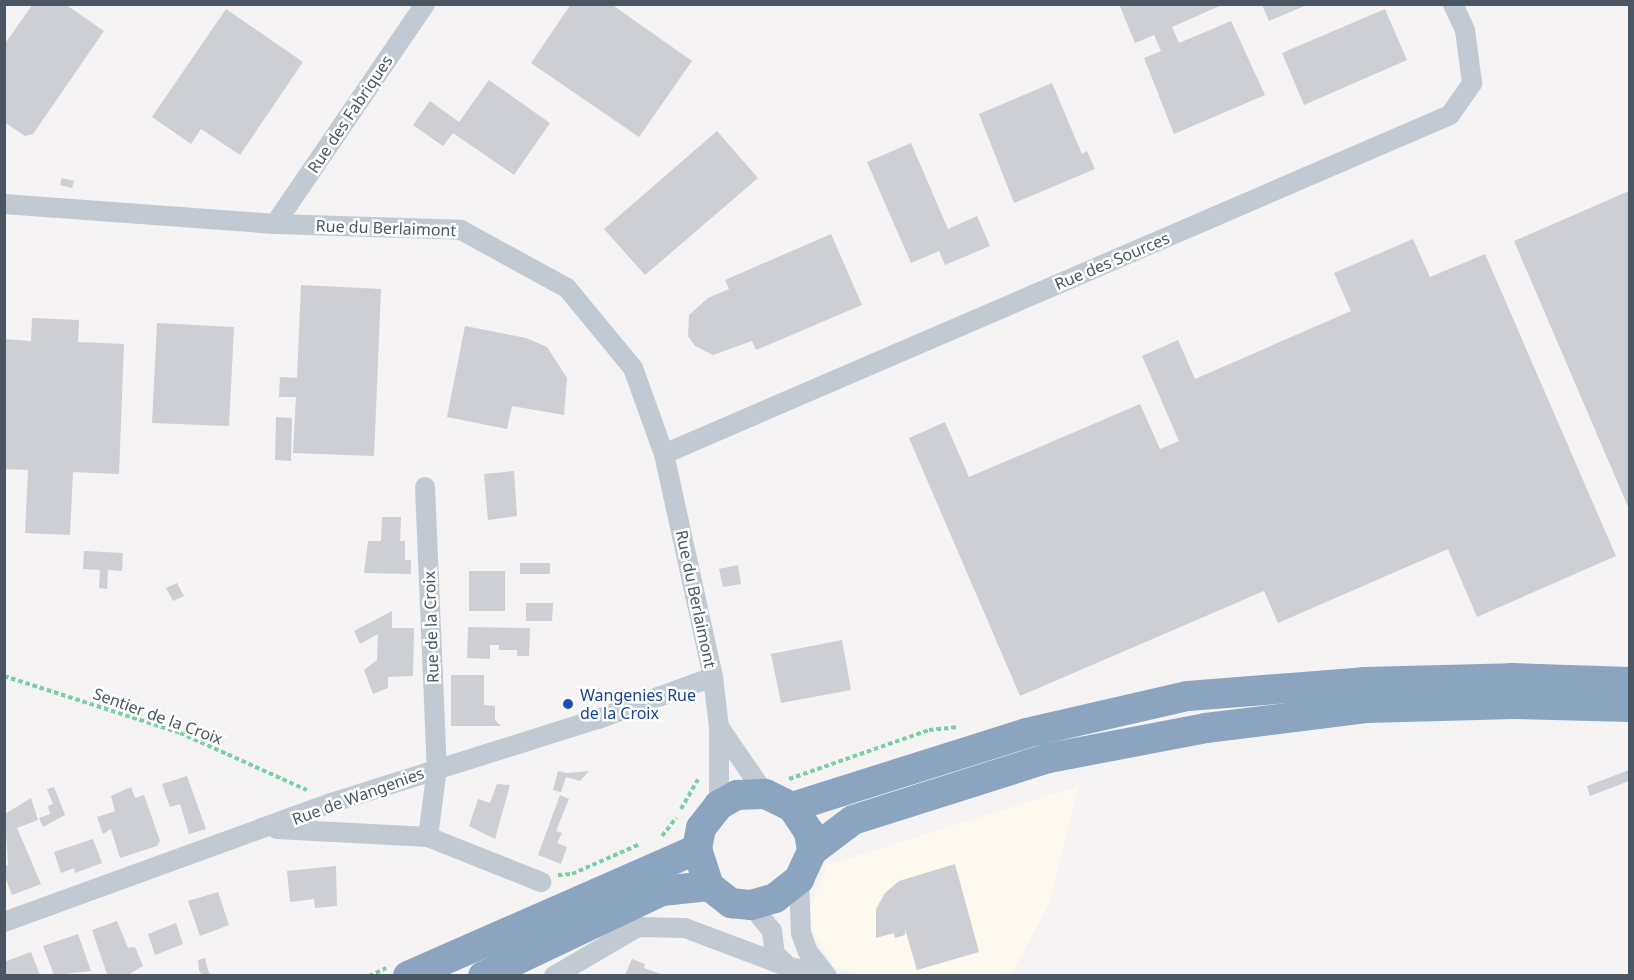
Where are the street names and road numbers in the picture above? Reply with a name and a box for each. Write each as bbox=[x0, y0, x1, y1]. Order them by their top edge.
street label: Rue des Fabriques bbox=[303, 51, 397, 177]
street label: Rue du Berlaimont bbox=[315, 216, 457, 240]
street label: Rue des Sources bbox=[1052, 228, 1172, 294]
street label: Rue du Berlaimont bbox=[672, 528, 720, 670]
street label: Rue de la Croix bbox=[419, 571, 443, 683]
street label: Sentier de la Croix bbox=[91, 684, 225, 748]
street label: Rue de Wangenies bbox=[289, 763, 427, 829]

